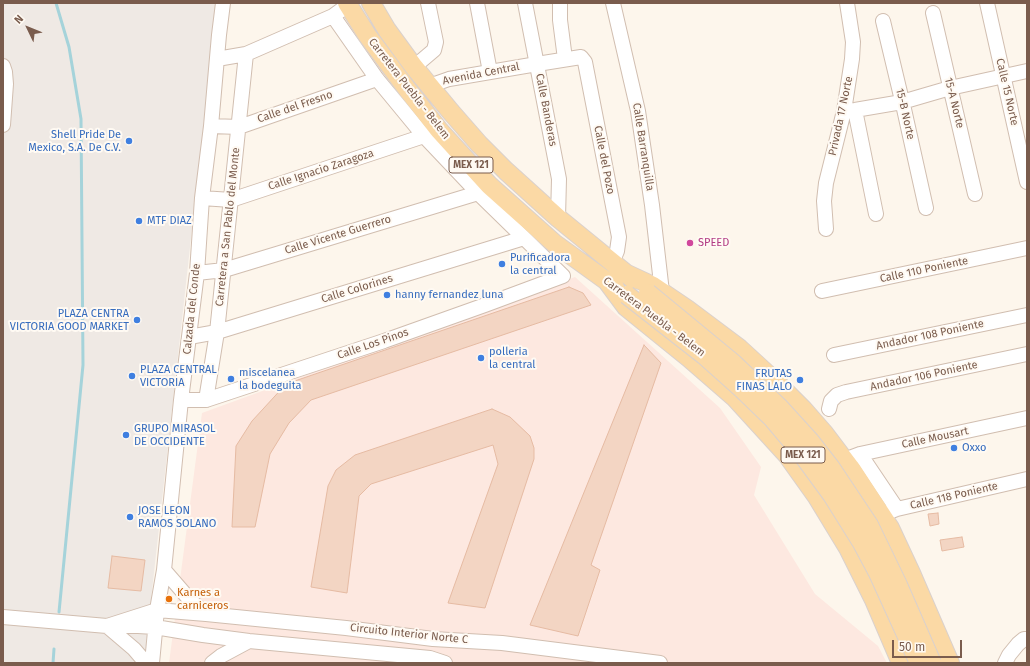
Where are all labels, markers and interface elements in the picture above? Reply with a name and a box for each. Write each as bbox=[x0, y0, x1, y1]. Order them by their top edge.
north arrow bbox=[8, 8, 48, 48]
text: N bbox=[12, 12, 26, 27]
street label: Carretera Puebla - Belem bbox=[365, 36, 453, 142]
street label: Calle 15 Norte bbox=[993, 57, 1021, 127]
street label: Avenida Central bbox=[441, 60, 521, 88]
street label: Calle Banderas bbox=[532, 73, 560, 147]
street label: Privada 17 Norte bbox=[826, 75, 856, 157]
street label: 15-A Norte bbox=[941, 76, 967, 130]
street label: 15-B Norte bbox=[893, 87, 917, 141]
street label: Calle del Fresno bbox=[256, 88, 334, 126]
street label: Calle Barranquilla bbox=[630, 102, 656, 192]
street label: Calle del Pozo bbox=[591, 125, 617, 195]
place label: Shell Pride De Mexico, S.A. De C.V. bbox=[28, 128, 121, 154]
marker: Shell Pride De Mexico, S.A. De C.V. bbox=[124, 136, 134, 146]
street label: Carretera a San Pablo del Monte bbox=[213, 147, 243, 307]
street label: Calle Ignacio Zaragoza bbox=[267, 147, 375, 193]
road number: MEX 121 bbox=[449, 157, 493, 173]
street label: Calle Vicente Guerrero bbox=[283, 213, 393, 257]
place label: MTF DIAZ bbox=[147, 214, 192, 228]
marker: MTF DIAZ bbox=[134, 216, 144, 226]
place label: SPEED bbox=[698, 236, 729, 250]
marker: SPEED bbox=[685, 238, 695, 248]
place label: Purificadora la central bbox=[510, 251, 570, 277]
street label: Calle 110 Poniente bbox=[879, 254, 969, 286]
marker: Purificadora la central bbox=[497, 259, 507, 269]
street label: Calzada del Conde bbox=[181, 263, 203, 355]
street label: Calle Colorines bbox=[320, 272, 394, 306]
street label: Carretera Puebla - Belem bbox=[600, 274, 708, 360]
place label: hanny fernandez luna bbox=[395, 288, 504, 302]
marker: hanny fernandez luna bbox=[382, 290, 392, 300]
place label: PLAZA CENTRA VICTORIA GOOD MARKET bbox=[10, 307, 129, 333]
marker: PLAZA CENTRA VICTORIA GOOD MARKET bbox=[132, 315, 142, 325]
street label: Andador 108 Poniente bbox=[875, 317, 985, 353]
street label: Calle Los Pinos bbox=[336, 326, 410, 362]
place label: polleria la central bbox=[489, 345, 535, 371]
marker: polleria la central bbox=[476, 353, 486, 363]
street label: Andador 106 Poniente bbox=[869, 358, 979, 394]
place label: PLAZA CENTRAL VICTORIA bbox=[140, 363, 217, 389]
place label: miscelanea la bodeguita bbox=[239, 366, 302, 392]
place label: FRUTAS FINAS LALO bbox=[736, 367, 792, 393]
marker: PLAZA CENTRAL VICTORIA bbox=[127, 371, 137, 381]
marker: miscelanea la bodeguita bbox=[226, 374, 236, 384]
marker: FRUTAS FINAS LALO bbox=[795, 375, 805, 385]
place label: GRUPO MIRASOL DE OCCIDENTE bbox=[134, 422, 216, 448]
street label: Calle Mousart bbox=[900, 424, 970, 452]
marker: GRUPO MIRASOL DE OCCIDENTE bbox=[121, 430, 131, 440]
place label: Oxxo bbox=[962, 441, 986, 455]
marker: Oxxo bbox=[949, 443, 959, 453]
road number: MEX 121 bbox=[781, 447, 825, 463]
street label: Calle 118 Poniente bbox=[909, 479, 999, 513]
place label: JOSE LEON RAMOS SOLANO bbox=[138, 504, 216, 530]
marker: JOSE LEON RAMOS SOLANO bbox=[125, 512, 135, 522]
place label: Karnes a carniceros bbox=[177, 586, 228, 612]
marker: Karnes a carniceros bbox=[164, 594, 174, 604]
street label: Circuito Interior Norte C bbox=[349, 621, 469, 647]
scale bar bbox=[894, 632, 964, 658]
text: 50 m bbox=[899, 640, 925, 654]

